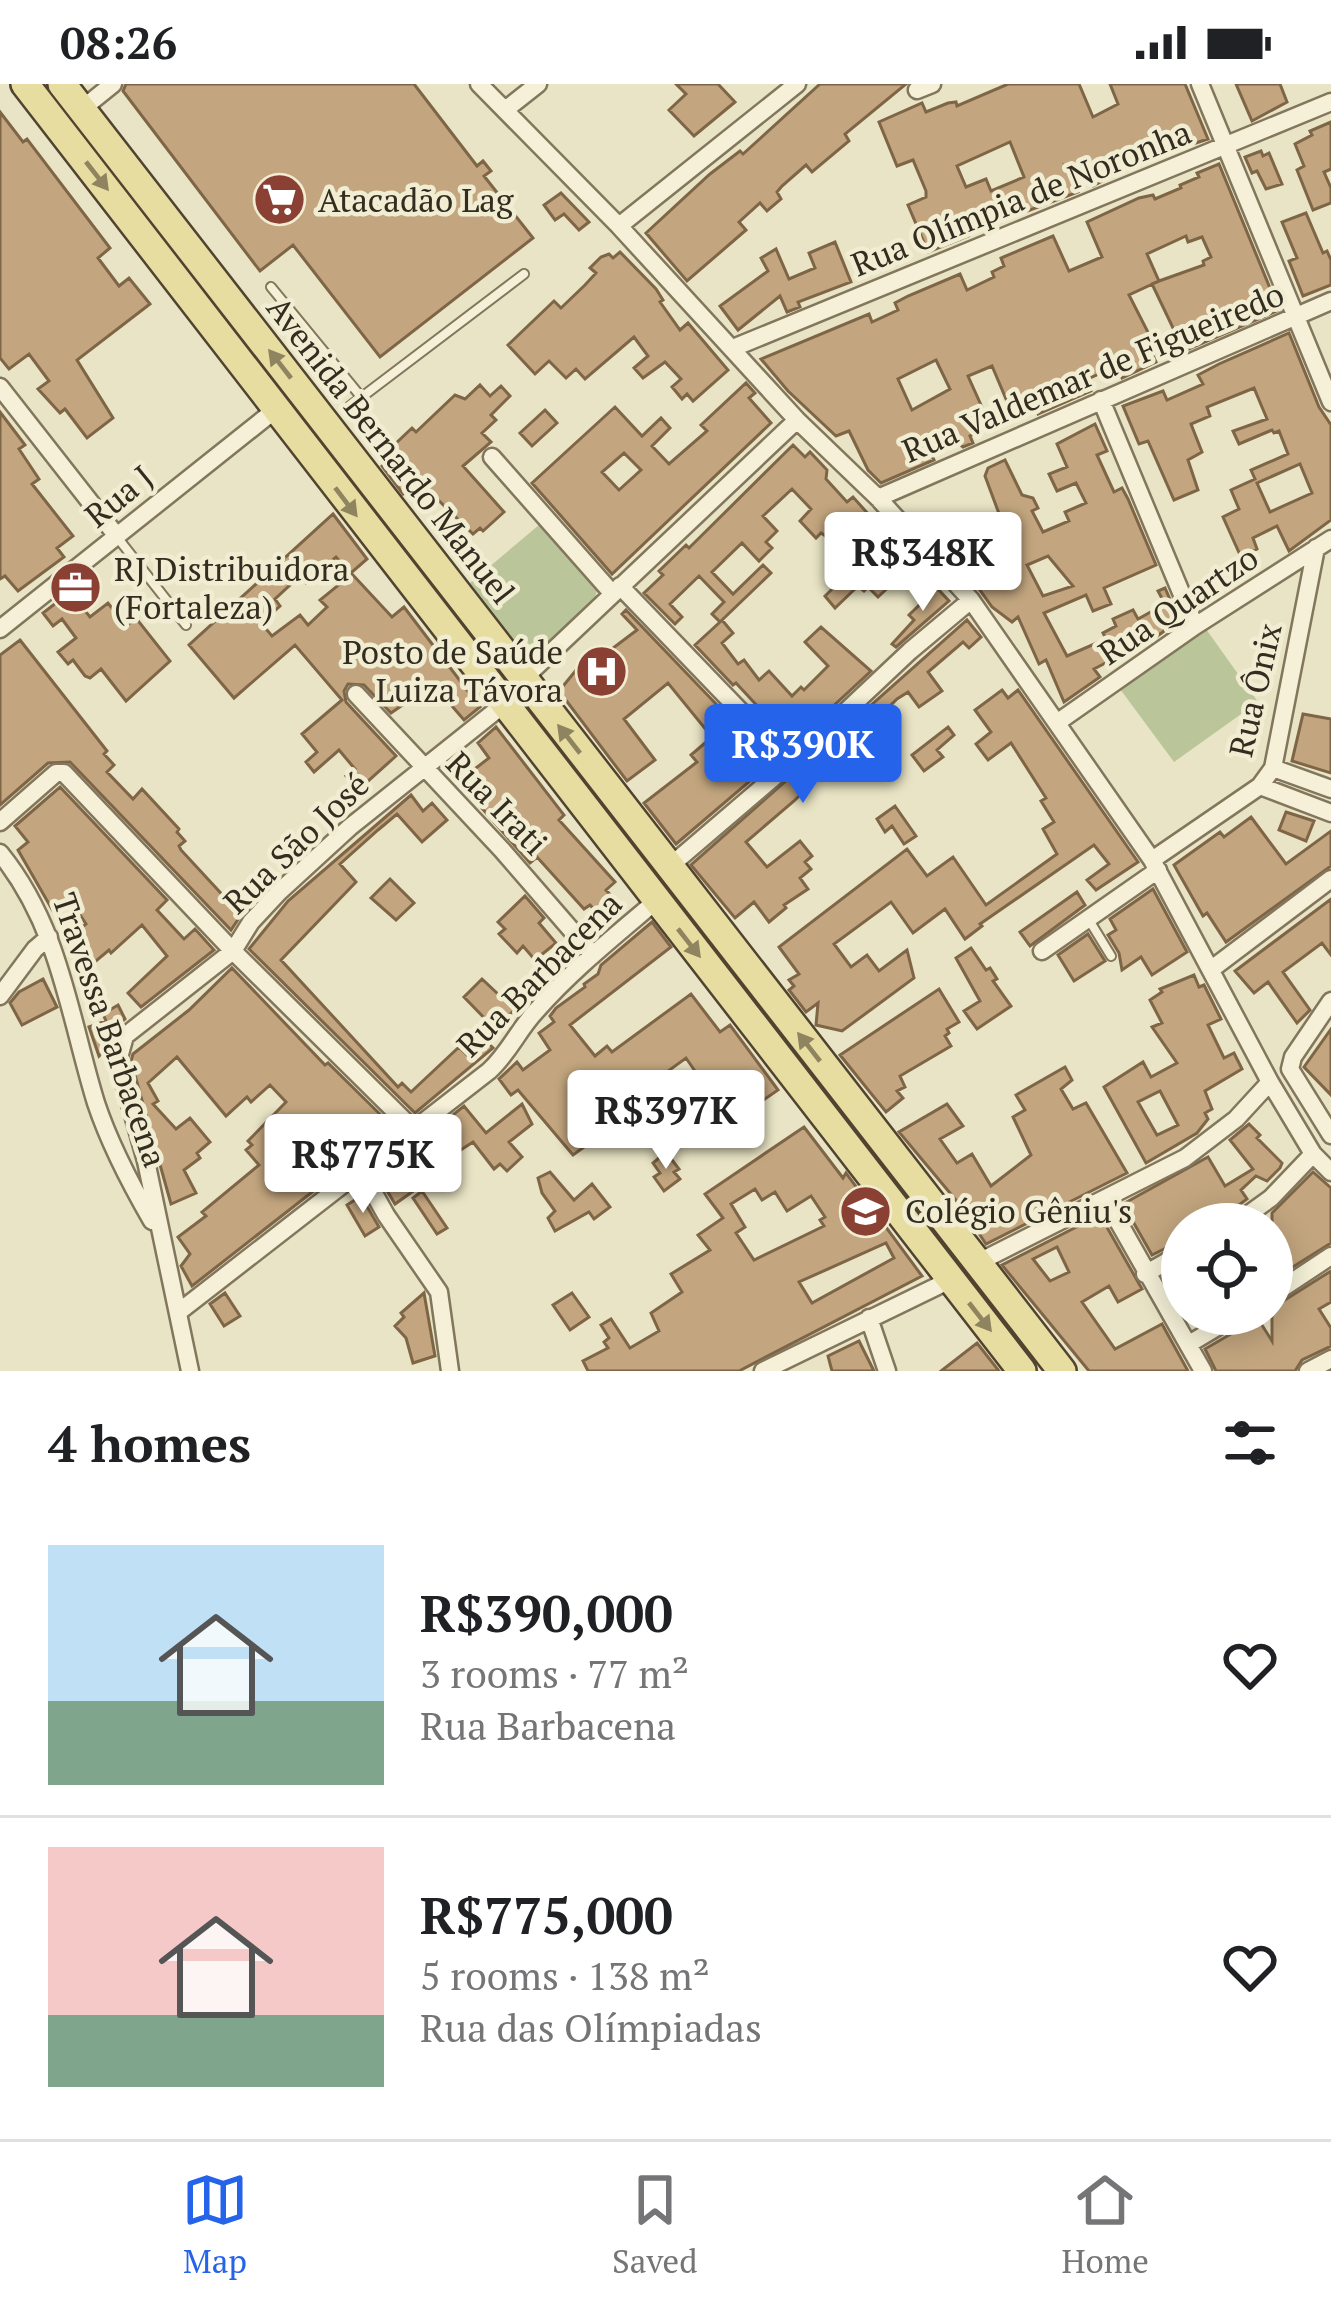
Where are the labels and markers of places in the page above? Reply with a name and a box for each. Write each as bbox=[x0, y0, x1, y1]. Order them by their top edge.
supermarket icon: Atacadão Lag bbox=[251, 172, 307, 228]
place label: Atacadão Lag bbox=[318, 178, 514, 221]
pin: R$348K bbox=[825, 512, 1021, 614]
place label: RJ Distribuidora (Fortaleza) bbox=[114, 547, 350, 628]
office icon: RJ Distribuidora (Fortaleza) bbox=[47, 560, 103, 616]
place label: Posto de Saúde Luiza Távora bbox=[342, 630, 563, 711]
hospital icon: Posto de Saúde Luiza Távora bbox=[574, 643, 630, 699]
pin: R$390K bbox=[705, 704, 901, 806]
pin: R$397K bbox=[568, 1070, 764, 1172]
pin: R$775K bbox=[265, 1114, 461, 1216]
school or university icon: Colégio Gêniu's bbox=[838, 1183, 894, 1239]
place label: Colégio Gêniu's bbox=[905, 1189, 1132, 1232]

